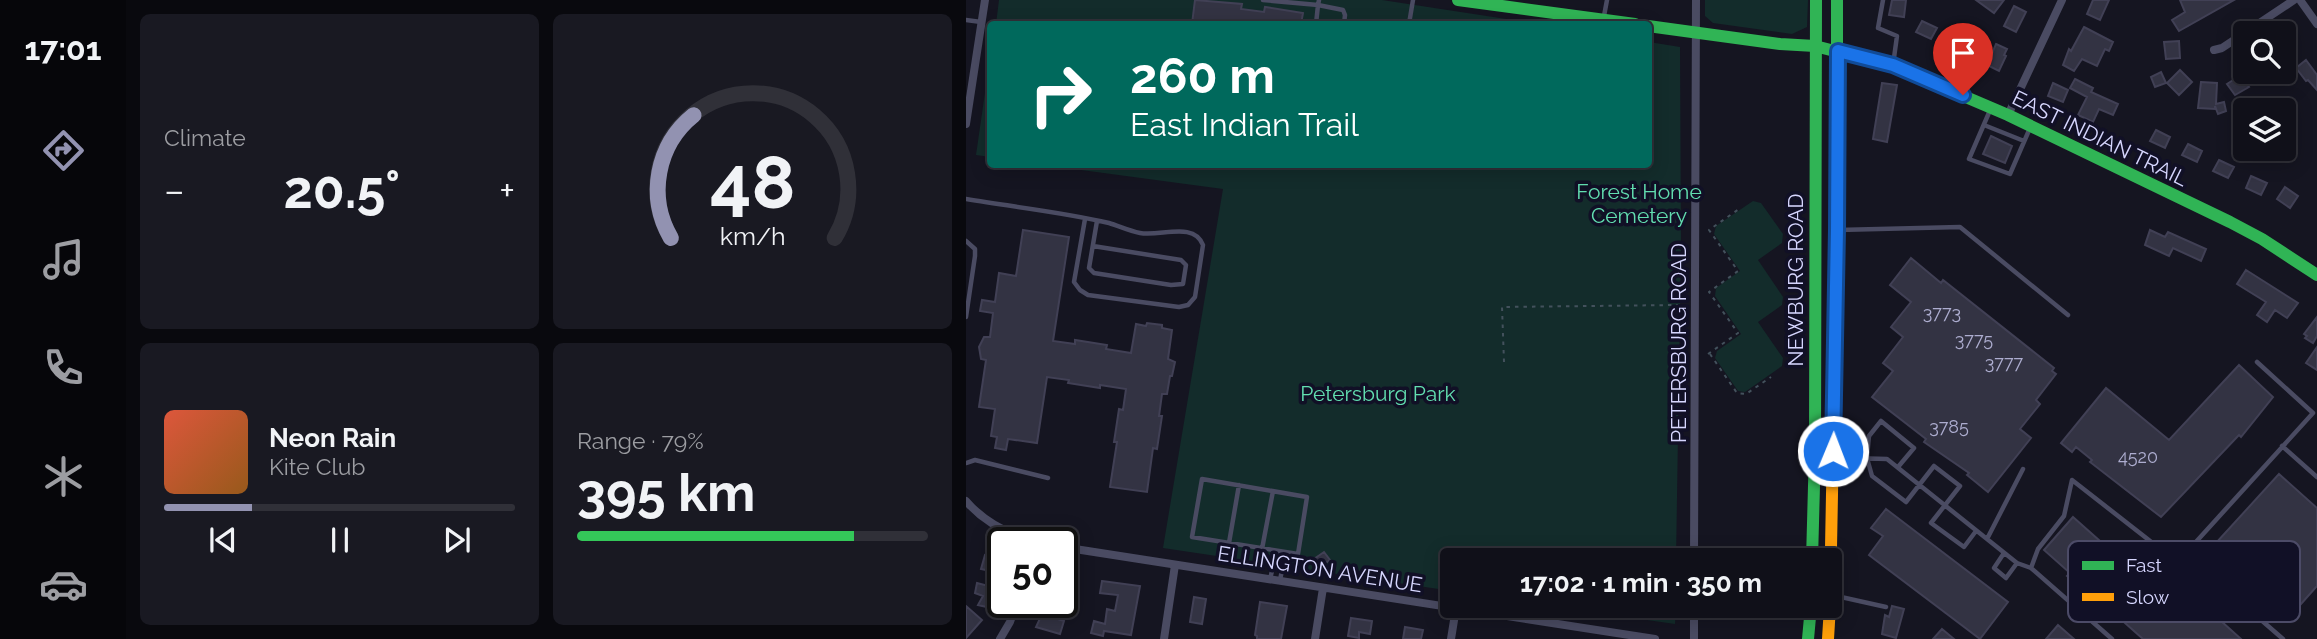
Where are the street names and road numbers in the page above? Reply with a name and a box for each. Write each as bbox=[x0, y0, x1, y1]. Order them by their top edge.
street label: EAST INDIAN TRAIL bbox=[2008, 85, 2192, 191]
street label: NEWBURG ROAD bbox=[1783, 193, 1808, 367]
street label: PETERSBURG ROAD bbox=[1666, 243, 1691, 443]
street label: ELLINGTON AVENUE bbox=[1216, 540, 1424, 598]

